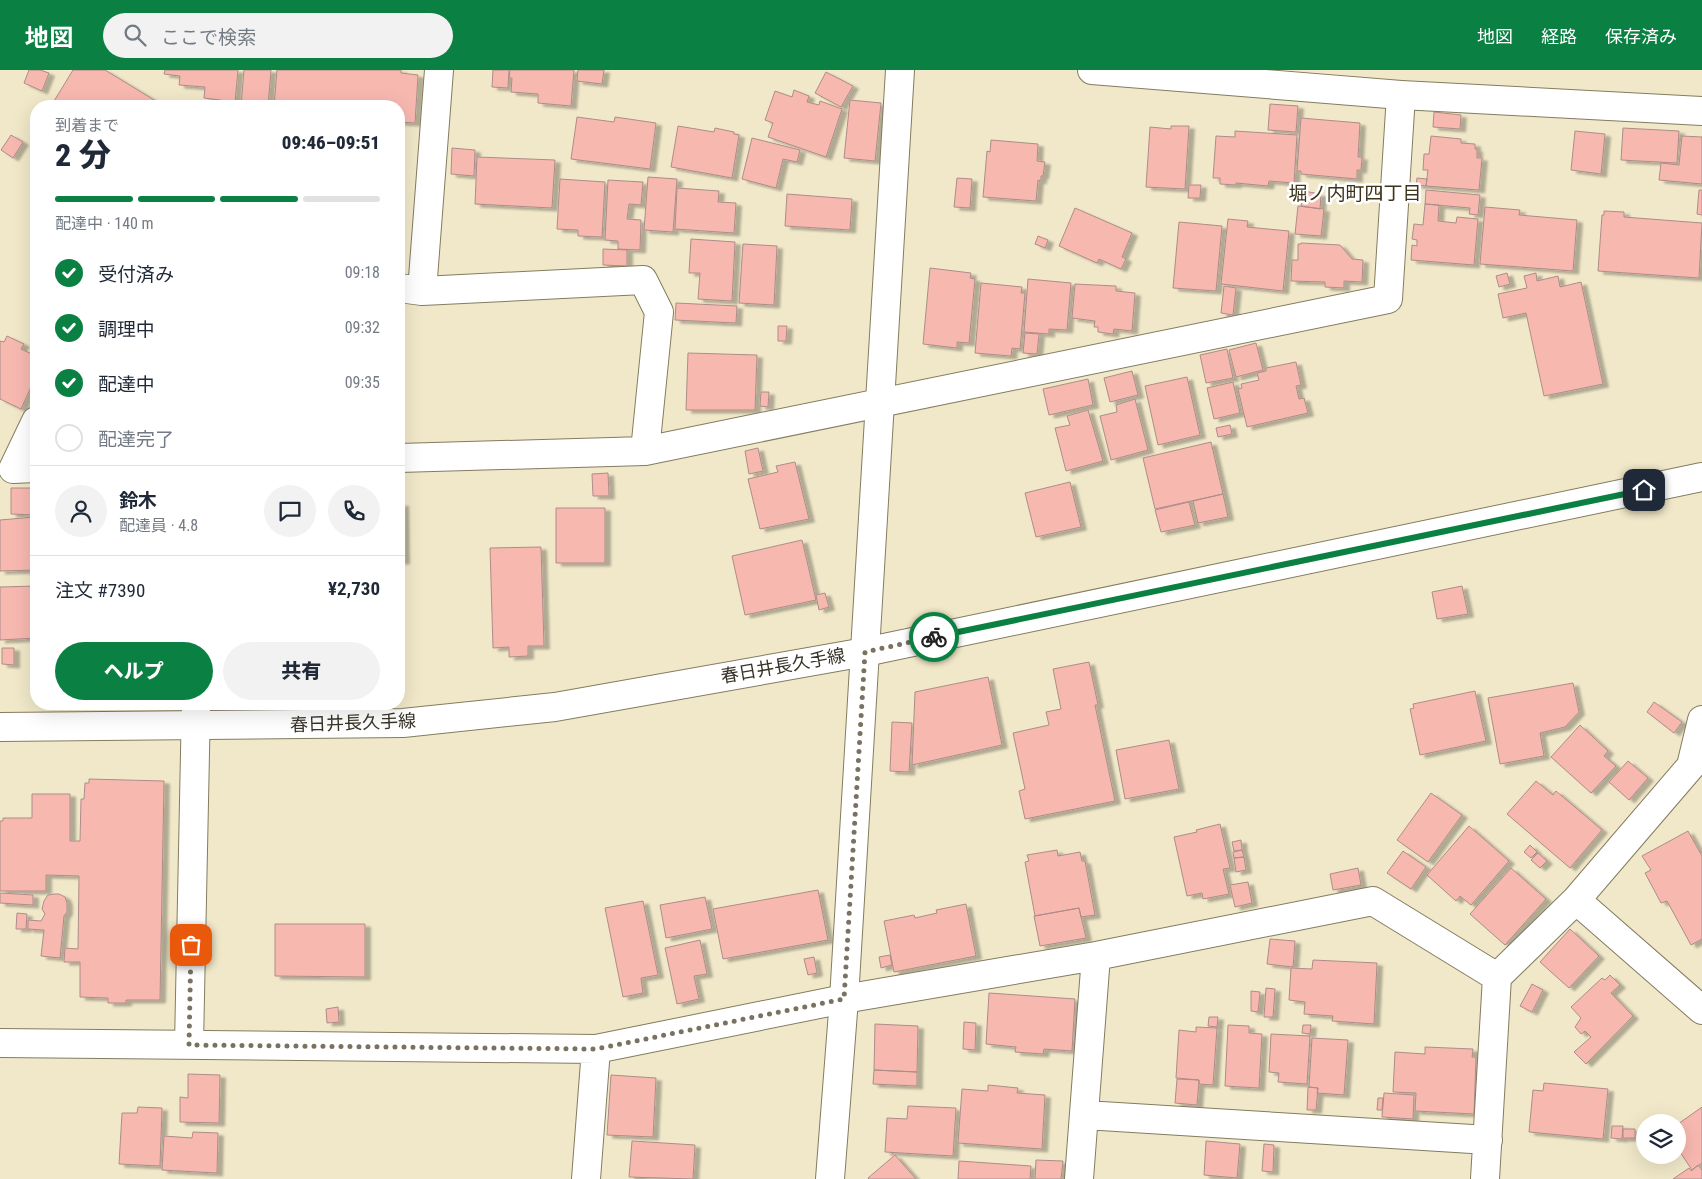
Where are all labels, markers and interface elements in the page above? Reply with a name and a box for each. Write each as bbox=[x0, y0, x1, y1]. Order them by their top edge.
search box bbox=[103, 13, 453, 58]
icon: search bbox=[121, 21, 149, 49]
text: 地図 bbox=[25, 24, 73, 52]
text: ここで検索 bbox=[161, 26, 256, 49]
text: 地図 bbox=[1477, 26, 1513, 47]
text: 経路 bbox=[1541, 26, 1577, 47]
text: 保存済み bbox=[1605, 26, 1677, 47]
text: 到着まで bbox=[55, 116, 119, 135]
text: 09:46–09:51 bbox=[282, 131, 380, 154]
text: 2 分 bbox=[55, 136, 111, 174]
district label: 堀ノ内町四丁目 bbox=[1288, 182, 1422, 205]
text: 配達中 · 140 m bbox=[55, 214, 154, 233]
icon: check bbox=[55, 259, 83, 287]
text: 受付済み bbox=[98, 263, 174, 286]
text: 09:18 bbox=[345, 263, 380, 282]
icon: check bbox=[55, 314, 83, 342]
text: 調理中 bbox=[98, 318, 155, 341]
text: 09:32 bbox=[345, 318, 380, 337]
icon: check bbox=[55, 369, 83, 397]
text: 配達中 bbox=[98, 373, 155, 396]
text: 09:35 bbox=[345, 373, 380, 392]
text: 配達完了 bbox=[98, 428, 174, 451]
pin bbox=[1623, 469, 1665, 511]
icon: home bbox=[1630, 476, 1658, 504]
button: person bbox=[55, 485, 107, 537]
button: chat bbox=[264, 485, 316, 537]
button: phone bbox=[328, 485, 380, 537]
text: 鈴木 bbox=[119, 489, 157, 512]
text: 配達員 · 4.8 bbox=[119, 516, 198, 535]
text: ¥2,730 bbox=[328, 577, 380, 600]
text: 注文 #7390 bbox=[55, 579, 145, 602]
courier bbox=[909, 612, 959, 662]
icon: bike bbox=[920, 623, 948, 651]
button: ヘルプ bbox=[55, 642, 213, 700]
button: 共有 bbox=[223, 642, 380, 700]
street label: 春日井長久手線 bbox=[719, 644, 847, 687]
street label: 春日井長久手線 bbox=[290, 710, 416, 735]
pin bbox=[170, 924, 212, 966]
icon: bag bbox=[177, 931, 205, 959]
map controls bbox=[1636, 1114, 1686, 1164]
button: layers bbox=[1636, 1114, 1686, 1164]

